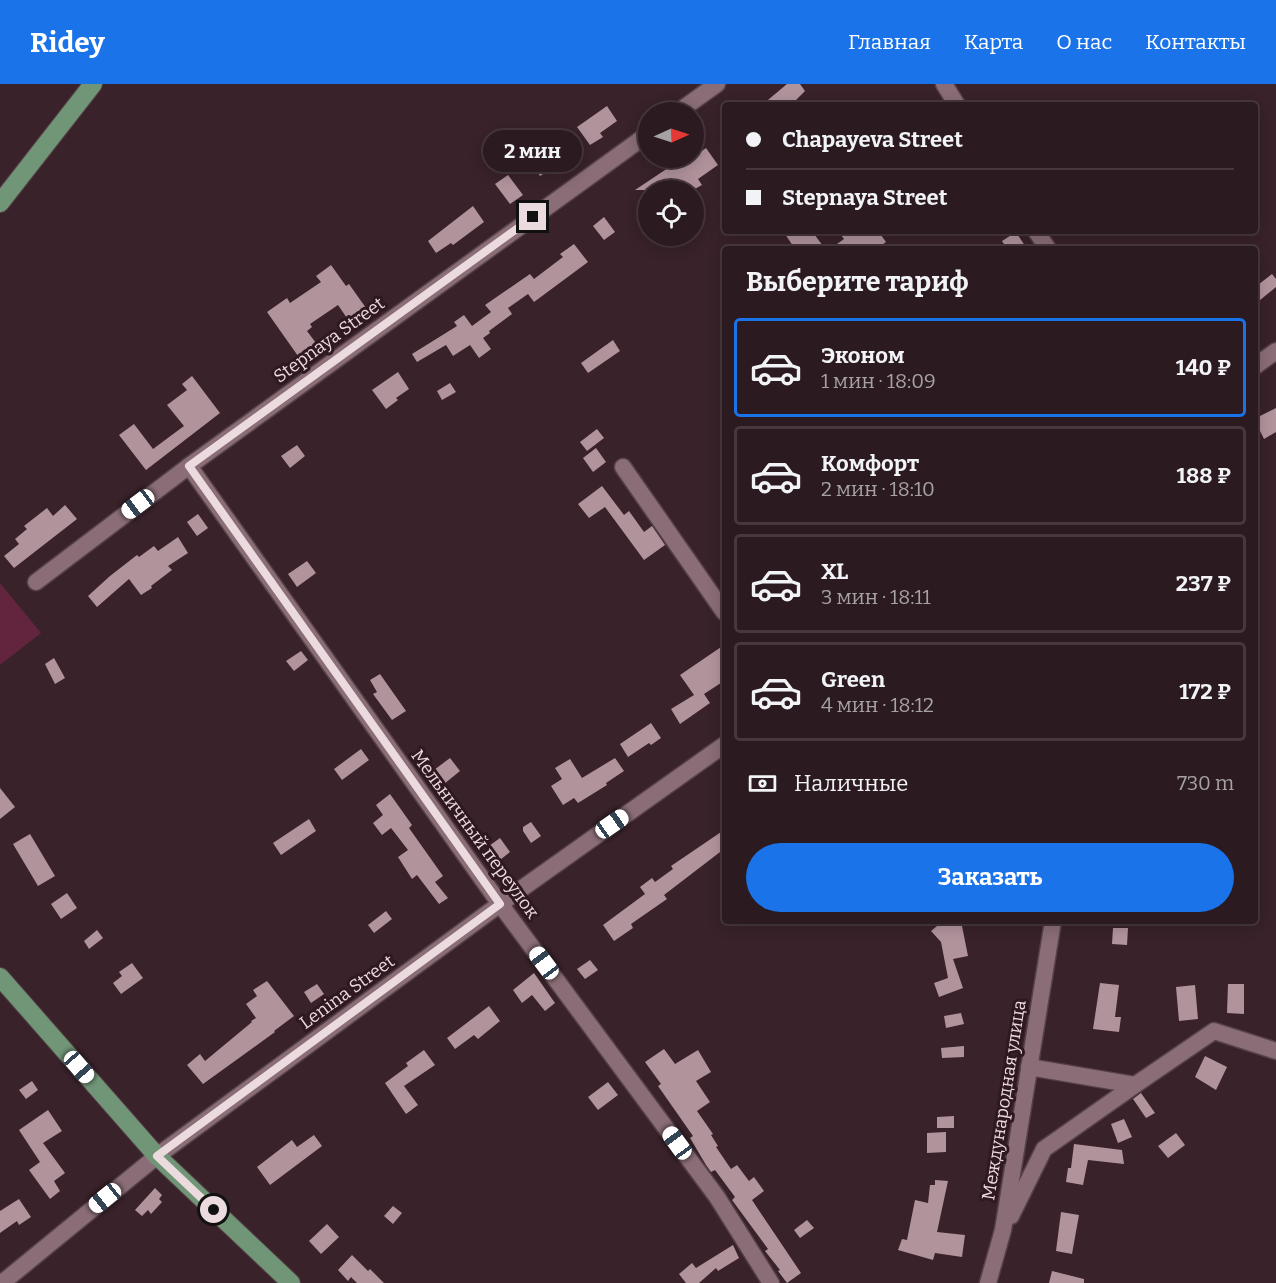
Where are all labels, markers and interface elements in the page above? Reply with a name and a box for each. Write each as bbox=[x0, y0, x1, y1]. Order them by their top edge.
text: Ridey bbox=[30, 26, 105, 59]
text: Главная bbox=[848, 29, 931, 55]
text: Карта bbox=[964, 29, 1023, 55]
text: О нас bbox=[1056, 29, 1112, 55]
text: Контакты bbox=[1145, 29, 1246, 55]
north arrow bbox=[638, 102, 704, 168]
map controls bbox=[638, 102, 704, 246]
text: Chapayeva Street bbox=[782, 126, 963, 153]
callout: 2 мин bbox=[484, 130, 582, 172]
text: 2 мин bbox=[504, 139, 561, 163]
button: locate bbox=[638, 180, 704, 246]
text: Stepnaya Street bbox=[782, 184, 947, 211]
route end bbox=[519, 203, 546, 230]
text: Выберите тариф bbox=[746, 266, 969, 298]
street label: Stepnaya Street bbox=[269, 292, 389, 388]
icon: car bbox=[749, 341, 803, 395]
text: Эконом bbox=[821, 342, 904, 369]
text: 140 ₽ bbox=[1176, 354, 1231, 381]
text: 1 мин · 18:09 bbox=[821, 369, 936, 393]
icon: car bbox=[749, 449, 803, 503]
text: Комфорт bbox=[821, 450, 919, 477]
text: 188 ₽ bbox=[1177, 462, 1231, 489]
text: 2 мин · 18:10 bbox=[821, 477, 935, 501]
car bbox=[118, 486, 158, 522]
icon: car bbox=[749, 557, 803, 611]
text: XL bbox=[821, 558, 848, 585]
text: 237 ₽ bbox=[1176, 570, 1231, 597]
text: 3 мин · 18:11 bbox=[821, 585, 931, 609]
icon: car bbox=[749, 665, 803, 719]
text: Green bbox=[821, 666, 885, 693]
text: 172 ₽ bbox=[1179, 678, 1231, 705]
text: 4 мин · 18:12 bbox=[821, 693, 934, 717]
street label: Мельничный переулок bbox=[406, 745, 544, 923]
icon: cash bbox=[746, 767, 779, 800]
text: Наличные bbox=[794, 770, 908, 797]
text: 730 m bbox=[1177, 771, 1234, 795]
car bbox=[592, 806, 632, 842]
button: Заказать bbox=[746, 843, 1234, 912]
car bbox=[526, 943, 562, 983]
street label: Lenina Street bbox=[295, 950, 399, 1034]
street label: Международная улица bbox=[977, 998, 1031, 1202]
car bbox=[60, 1048, 98, 1086]
car bbox=[659, 1123, 695, 1163]
car bbox=[85, 1180, 125, 1216]
route start bbox=[200, 1196, 227, 1223]

